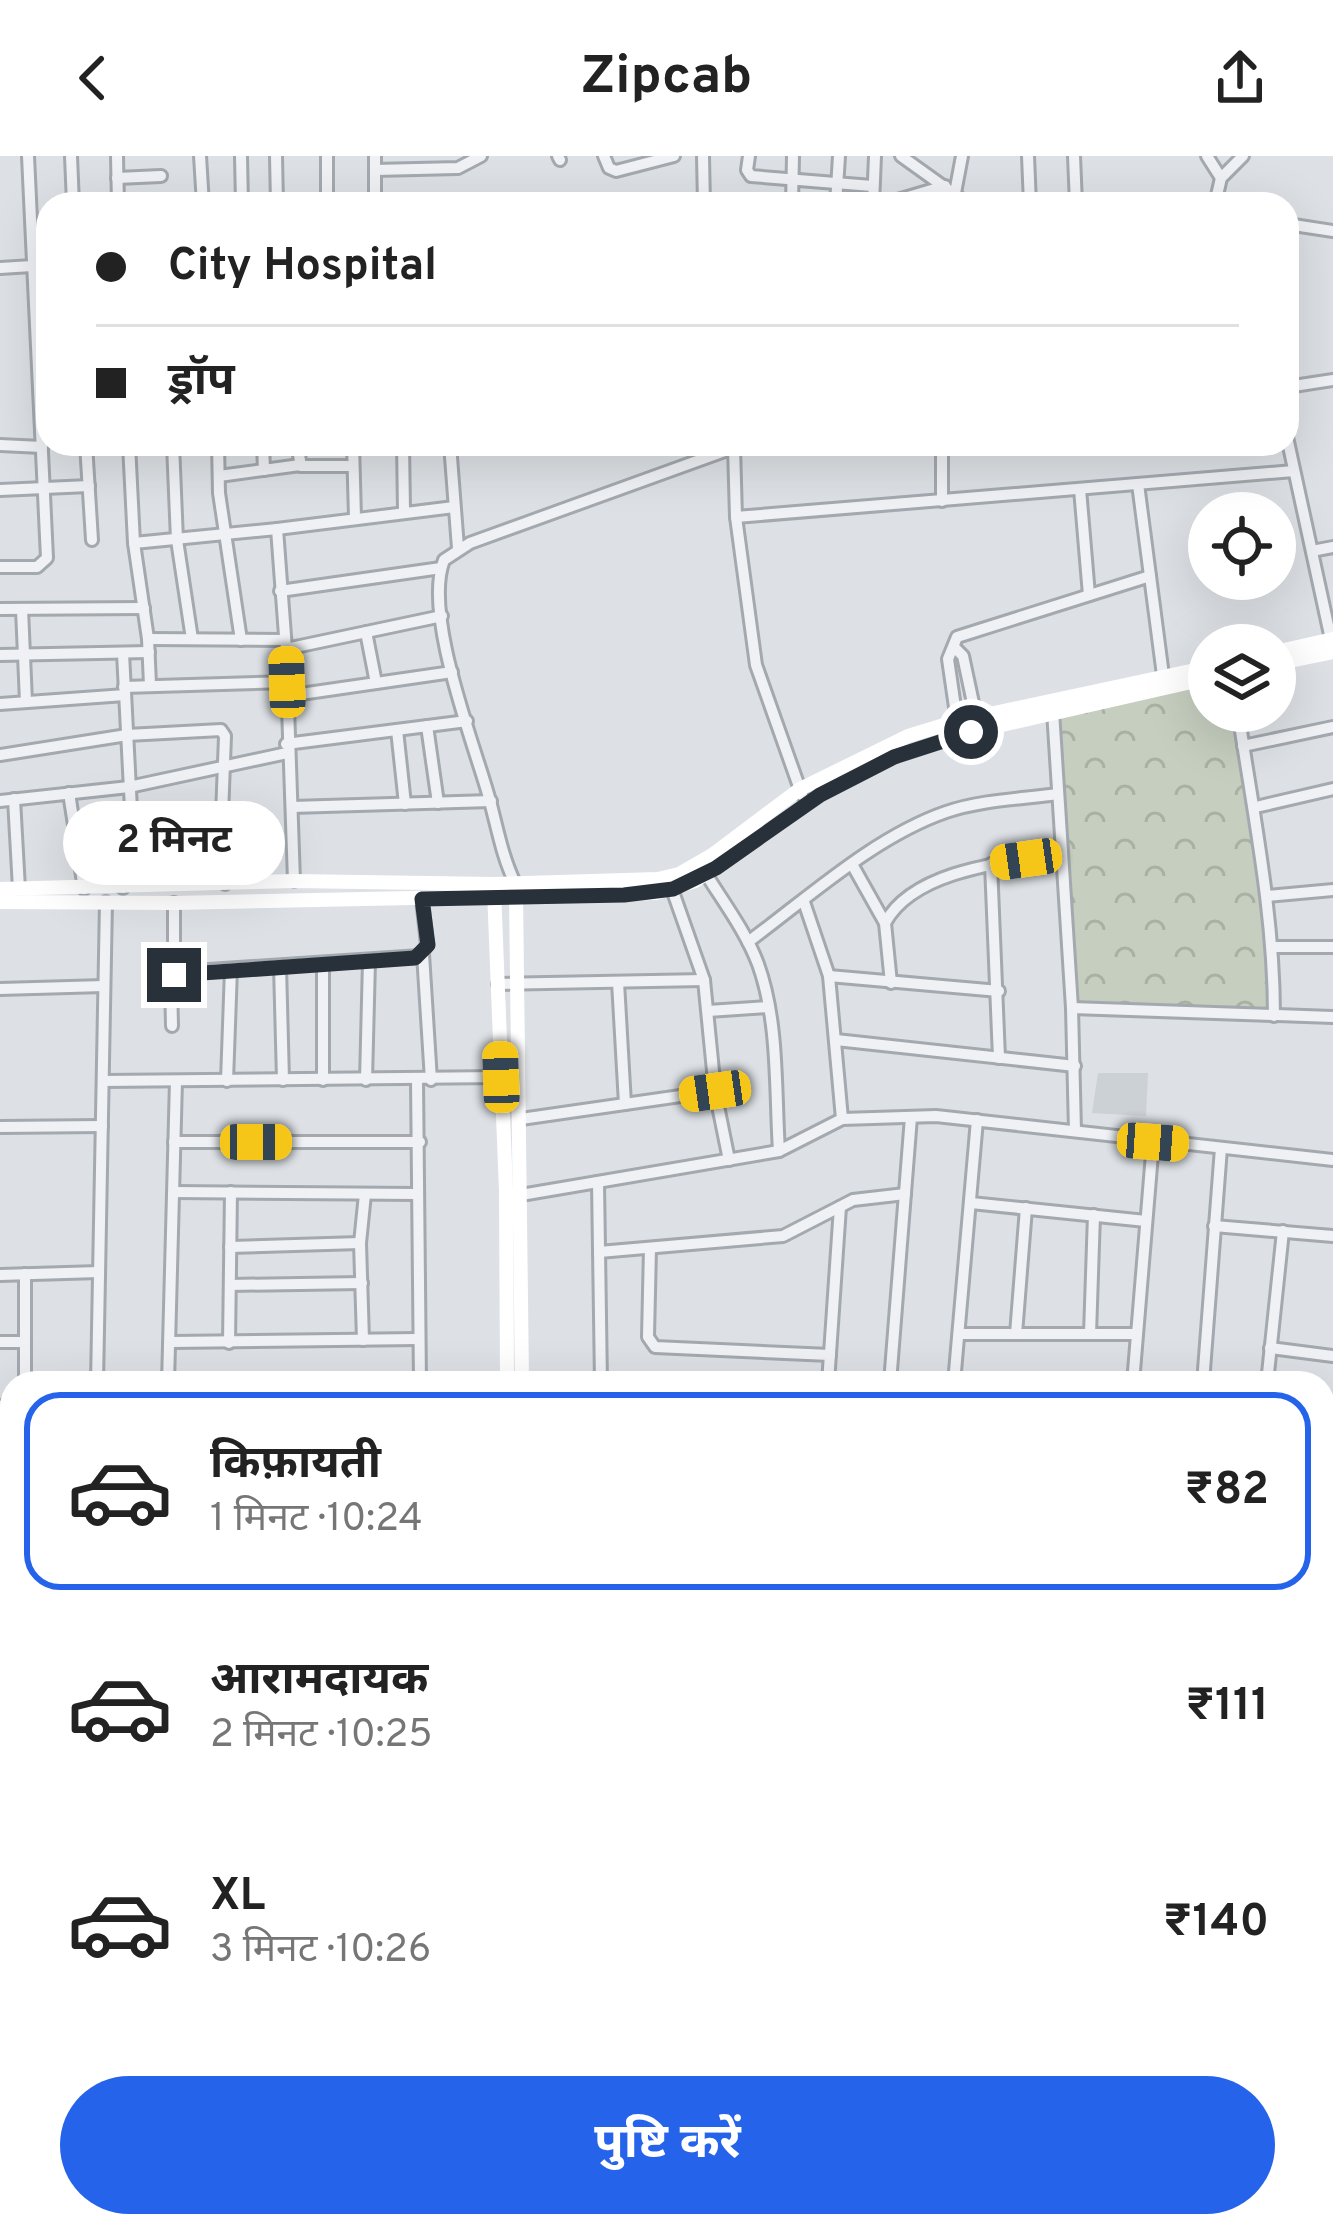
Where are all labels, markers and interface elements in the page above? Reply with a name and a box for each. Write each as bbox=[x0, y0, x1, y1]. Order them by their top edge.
text: Zipcab bbox=[581, 44, 752, 113]
icon: back bbox=[60, 45, 126, 111]
icon: share bbox=[1207, 45, 1273, 111]
text: City Hospital bbox=[168, 239, 437, 296]
text: ड्रॉप bbox=[168, 354, 235, 411]
map controls bbox=[1188, 492, 1296, 732]
button: locate bbox=[1188, 492, 1296, 600]
button: layers bbox=[1188, 624, 1296, 732]
car bbox=[268, 645, 306, 719]
route start bbox=[944, 705, 998, 759]
callout: 2 मिनट bbox=[63, 801, 285, 885]
text: 2 मिनट bbox=[116, 818, 232, 867]
car bbox=[988, 836, 1064, 882]
route end bbox=[147, 948, 201, 1002]
car bbox=[482, 1040, 520, 1114]
car bbox=[677, 1068, 753, 1114]
car bbox=[1116, 1122, 1190, 1162]
car bbox=[220, 1124, 292, 1160]
icon: car bbox=[66, 1437, 174, 1545]
text: किफ़ायती bbox=[210, 1437, 381, 1494]
text: ₹82 bbox=[1185, 1463, 1269, 1520]
text: 1 मिनट · 10:24 bbox=[210, 1496, 423, 1545]
icon: car bbox=[66, 1653, 174, 1761]
text: आरामदायक bbox=[210, 1653, 428, 1710]
text: ₹111 bbox=[1185, 1679, 1269, 1736]
text: 2 मिनट · 10:25 bbox=[210, 1712, 433, 1761]
icon: car bbox=[66, 1869, 174, 1977]
text: XL bbox=[210, 1869, 265, 1926]
text: ₹140 bbox=[1163, 1895, 1269, 1952]
text: 3 मिनट · 10:26 bbox=[210, 1927, 431, 1976]
button: पुष्टि करें bbox=[60, 2076, 1275, 2214]

